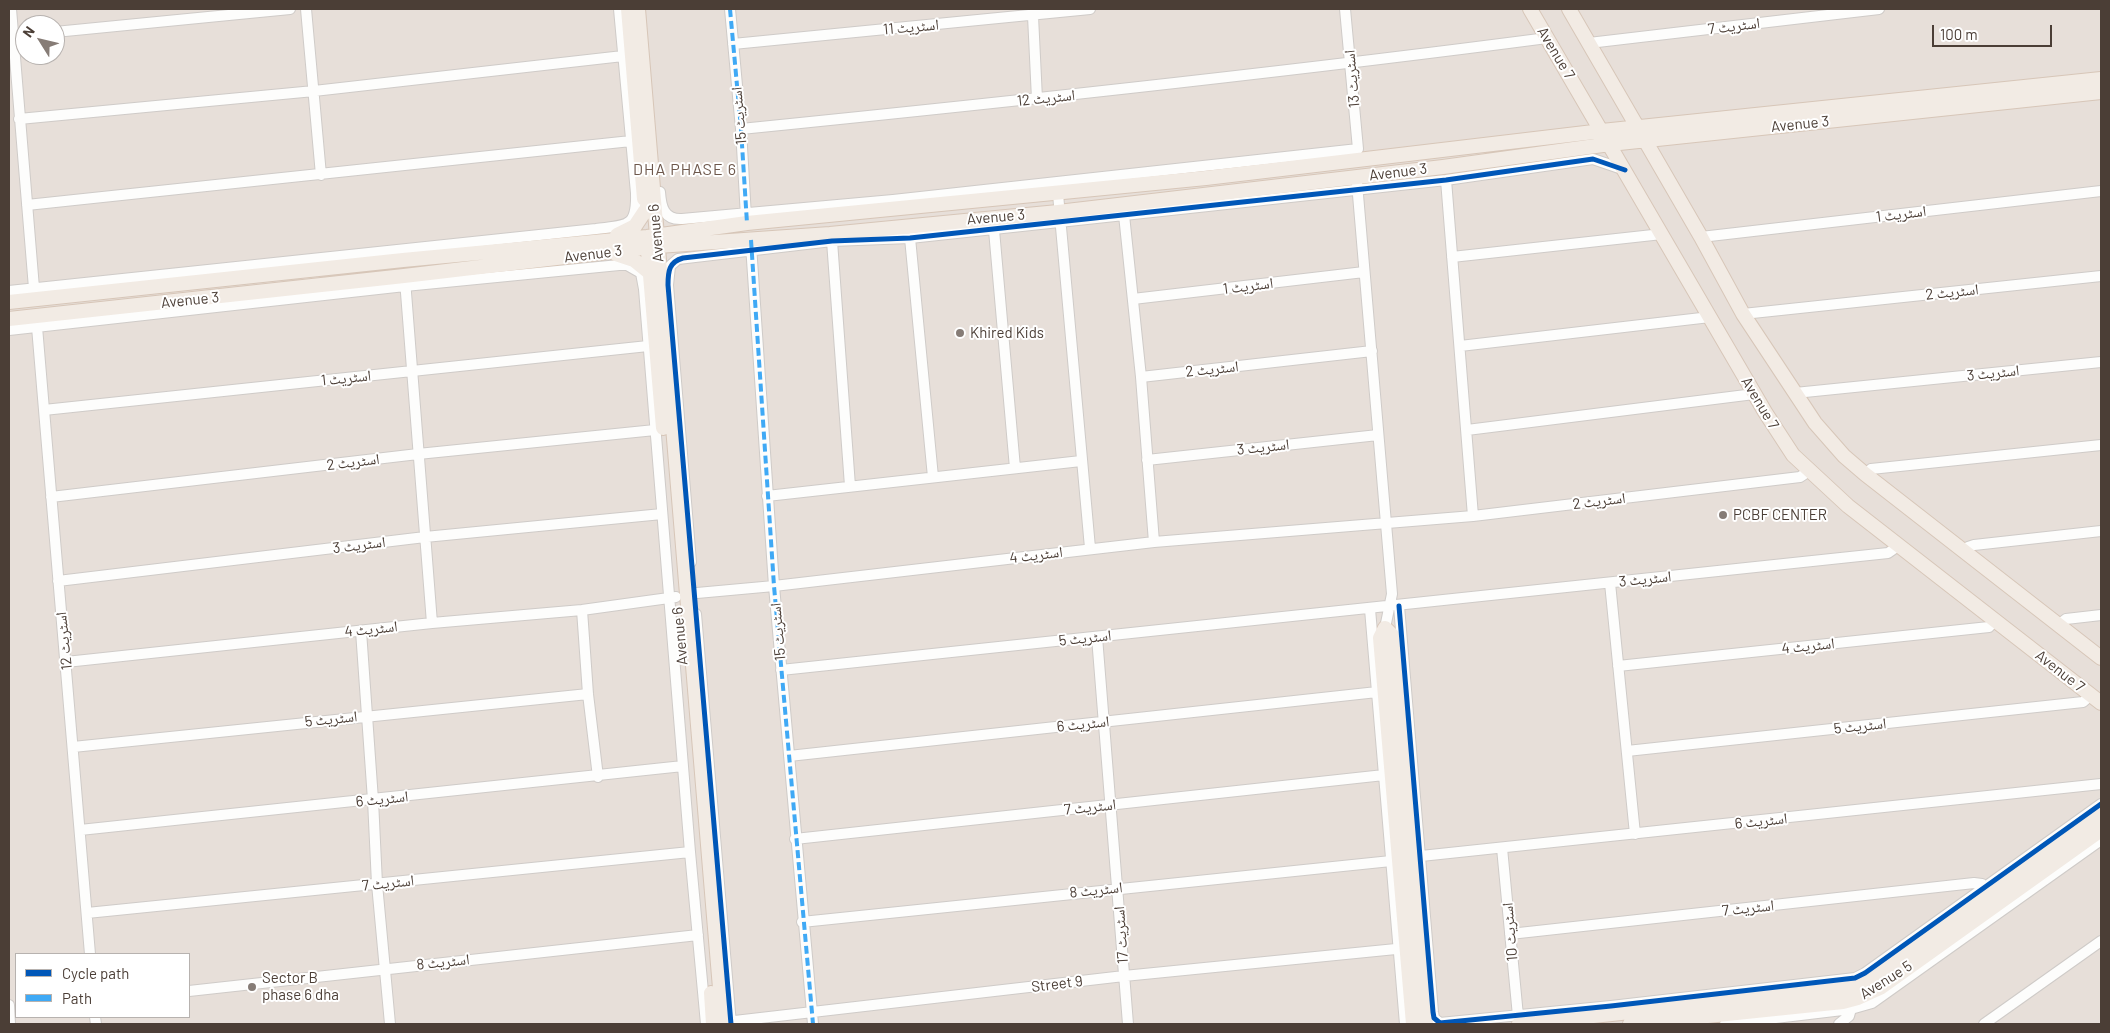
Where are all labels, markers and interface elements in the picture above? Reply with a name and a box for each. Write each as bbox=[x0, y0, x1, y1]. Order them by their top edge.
street label: اسٹریٹ 7 bbox=[1707, 14, 1761, 38]
north arrow bbox=[15, 15, 65, 65]
scale bar bbox=[1935, 15, 2055, 47]
street label: اسٹریٹ 11 bbox=[882, 16, 940, 38]
text: N bbox=[19, 23, 38, 40]
street label: Avenue 7 bbox=[1533, 24, 1579, 82]
text: 100 m bbox=[1940, 25, 1978, 43]
street label: اسٹریٹ 13 bbox=[1340, 49, 1364, 109]
street label: اسٹریٹ 15 bbox=[727, 86, 751, 146]
street label: اسٹریٹ 12 bbox=[1016, 86, 1076, 110]
street label: Avenue 3 bbox=[1770, 112, 1830, 136]
district label: DHA PHASE 6 bbox=[632, 160, 738, 180]
street label: Avenue 3 bbox=[1368, 160, 1428, 184]
street label: اسٹریٹ 1 bbox=[1875, 202, 1927, 226]
street label: Avenue 6 bbox=[644, 203, 668, 263]
street label: Avenue 3 bbox=[966, 205, 1026, 229]
street label: Avenue 3 bbox=[563, 242, 623, 266]
street label: اسٹریٹ 1 bbox=[1222, 274, 1274, 298]
street label: اسٹریٹ 2 bbox=[1925, 280, 1979, 304]
street label: Avenue 3 bbox=[160, 288, 220, 312]
place label: Khired Kids bbox=[970, 324, 1044, 342]
marker: Khired Kids bbox=[954, 327, 966, 339]
street label: اسٹریٹ 2 bbox=[1185, 357, 1239, 381]
street label: اسٹریٹ 3 bbox=[1966, 361, 2020, 385]
street label: اسٹریٹ 1 bbox=[320, 366, 372, 390]
street label: Avenue 7 bbox=[1737, 374, 1783, 432]
street label: اسٹریٹ 3 bbox=[1236, 435, 1290, 459]
street label: اسٹریٹ 2 bbox=[325, 450, 381, 474]
street label: اسٹریٹ 2 bbox=[1571, 489, 1627, 513]
place label: PCBF CENTER bbox=[1733, 506, 1827, 524]
marker: PCBF CENTER bbox=[1717, 509, 1729, 521]
street label: اسٹریٹ 3 bbox=[332, 533, 386, 557]
street label: اسٹریٹ 4 bbox=[1008, 543, 1064, 567]
street label: اسٹریٹ 3 bbox=[1618, 567, 1672, 591]
street label: اسٹریٹ 15 bbox=[766, 602, 790, 662]
street label: Avenue 6 bbox=[668, 606, 692, 666]
street label: اسٹریٹ 12 bbox=[52, 611, 76, 671]
street label: اسٹریٹ 4 bbox=[343, 617, 399, 641]
street label: اسٹریٹ 5 bbox=[1058, 626, 1112, 650]
street label: اسٹریٹ 4 bbox=[1780, 634, 1836, 658]
street label: Avenue 7 bbox=[2032, 646, 2088, 696]
street label: اسٹریٹ 5 bbox=[304, 707, 358, 731]
street label: اسٹریٹ 6 bbox=[1056, 712, 1110, 736]
street label: اسٹریٹ 5 bbox=[1833, 714, 1887, 738]
street label: اسٹریٹ 6 bbox=[355, 787, 409, 811]
street label: اسٹریٹ 7 bbox=[1063, 795, 1117, 819]
street label: اسٹریٹ 6 bbox=[1734, 809, 1788, 833]
street label: اسٹریٹ 7 bbox=[361, 871, 415, 895]
street label: اسٹریٹ 8 bbox=[1069, 878, 1123, 902]
street label: اسٹریٹ 7 bbox=[1721, 896, 1775, 920]
street label: اسٹریٹ 10 bbox=[1498, 902, 1522, 962]
street label: اسٹریٹ 17 bbox=[1110, 906, 1132, 964]
street label: اسٹریٹ 8 bbox=[416, 950, 470, 974]
legend bbox=[15, 953, 190, 1018]
street label: Avenue 5 bbox=[1856, 957, 1916, 1003]
text: Cycle path bbox=[62, 964, 129, 982]
place label: Sector B phase 6 dha bbox=[262, 969, 339, 1004]
street label: Street 9 bbox=[1030, 972, 1084, 996]
marker: Sector B phase 6 dha bbox=[246, 981, 258, 993]
text: Path bbox=[62, 989, 92, 1007]

